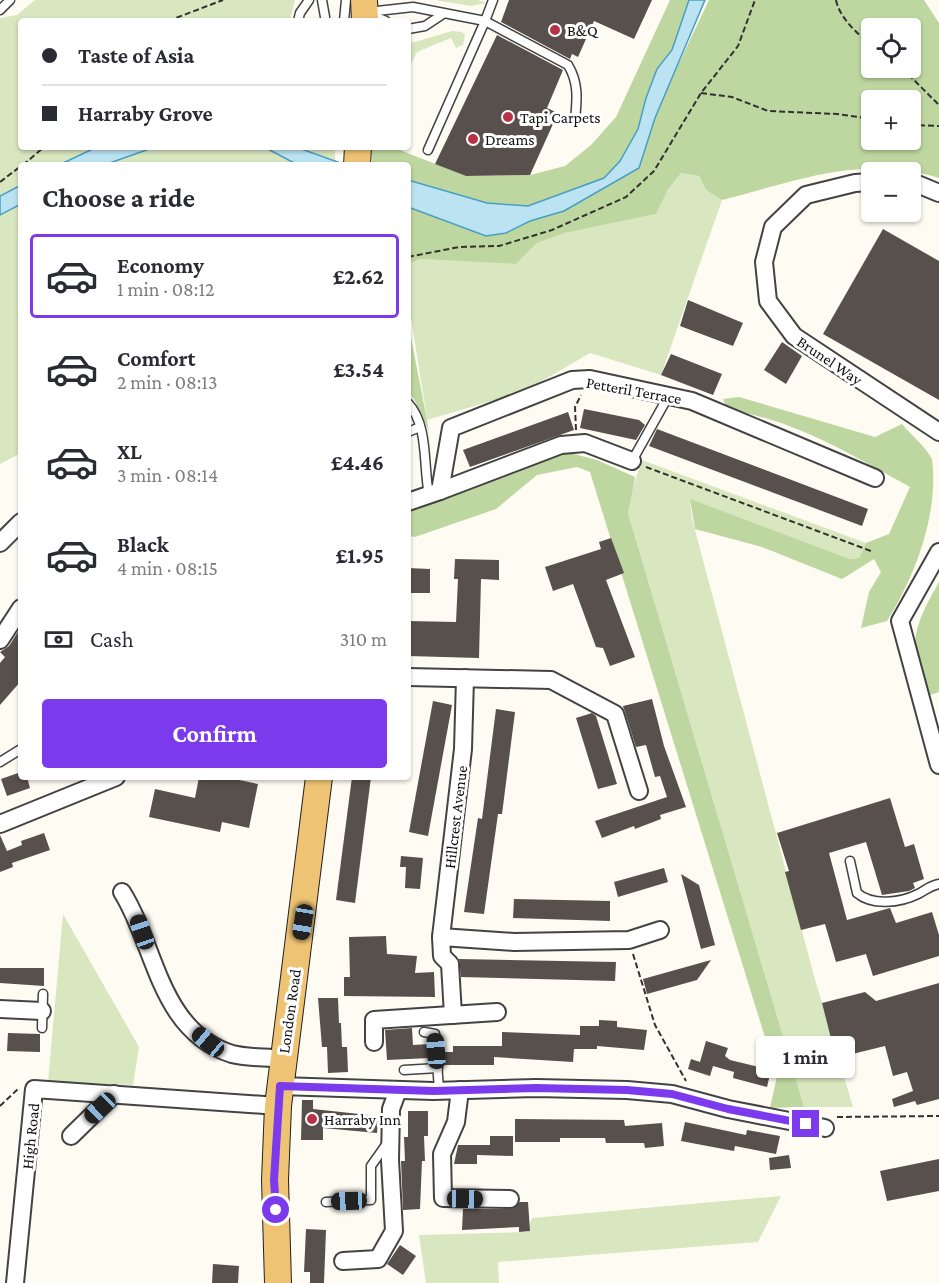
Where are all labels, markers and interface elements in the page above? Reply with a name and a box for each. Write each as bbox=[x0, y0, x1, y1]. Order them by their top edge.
map controls bbox=[861, 18, 921, 222]
button: locate bbox=[861, 18, 921, 78]
place label: B&Q bbox=[567, 22, 599, 39]
marker: B&Q bbox=[548, 23, 562, 37]
text: Taste of Asia bbox=[78, 43, 194, 68]
button: + bbox=[861, 90, 921, 150]
text: Harraby Grove bbox=[78, 101, 213, 126]
place label: Tapi Carpets bbox=[520, 109, 600, 127]
marker: Tapi Carpets bbox=[501, 110, 515, 124]
place label: Dreams bbox=[485, 131, 535, 148]
marker: Dreams bbox=[466, 132, 480, 146]
button: − bbox=[861, 162, 921, 222]
text: Choose a ride bbox=[42, 183, 195, 213]
icon: car bbox=[45, 249, 99, 303]
text: Economy bbox=[117, 253, 204, 278]
text: £2.62 bbox=[333, 264, 384, 289]
text: 1 min · 08:12 bbox=[117, 278, 215, 300]
street label: Brunel Way bbox=[794, 333, 866, 389]
icon: car bbox=[45, 342, 99, 396]
text: Comfort bbox=[117, 346, 195, 371]
text: £3.54 bbox=[333, 357, 384, 382]
text: 2 min · 08:13 bbox=[117, 371, 217, 393]
street label: Petteril Terrace bbox=[585, 374, 683, 407]
icon: car bbox=[45, 435, 99, 489]
text: XL bbox=[117, 439, 142, 464]
text: £4.46 bbox=[331, 450, 384, 475]
text: 3 min · 08:14 bbox=[117, 464, 218, 486]
icon: car bbox=[45, 528, 99, 582]
text: Black bbox=[117, 532, 169, 557]
text: £1.95 bbox=[336, 543, 384, 568]
text: 4 min · 08:15 bbox=[117, 557, 218, 579]
icon: cash bbox=[42, 623, 75, 656]
text: Cash bbox=[90, 627, 134, 652]
text: 310 m bbox=[340, 628, 387, 650]
button: Confirm bbox=[42, 699, 387, 768]
street label: Hillcrest Avenue bbox=[441, 765, 470, 870]
car bbox=[291, 903, 315, 941]
car bbox=[128, 912, 156, 952]
street label: London Road bbox=[275, 967, 304, 1054]
car bbox=[188, 1024, 228, 1060]
car bbox=[426, 1032, 446, 1070]
callout: 1 min bbox=[756, 1037, 856, 1079]
text: 1 min bbox=[783, 1046, 828, 1068]
car bbox=[81, 1089, 119, 1127]
street label: High Road bbox=[19, 1102, 43, 1170]
route end bbox=[792, 1110, 819, 1137]
place label: Harraby Inn bbox=[324, 1111, 401, 1129]
marker: Harraby Inn bbox=[305, 1112, 319, 1126]
car bbox=[447, 1190, 483, 1208]
car bbox=[331, 1191, 367, 1211]
route start bbox=[262, 1196, 289, 1223]

